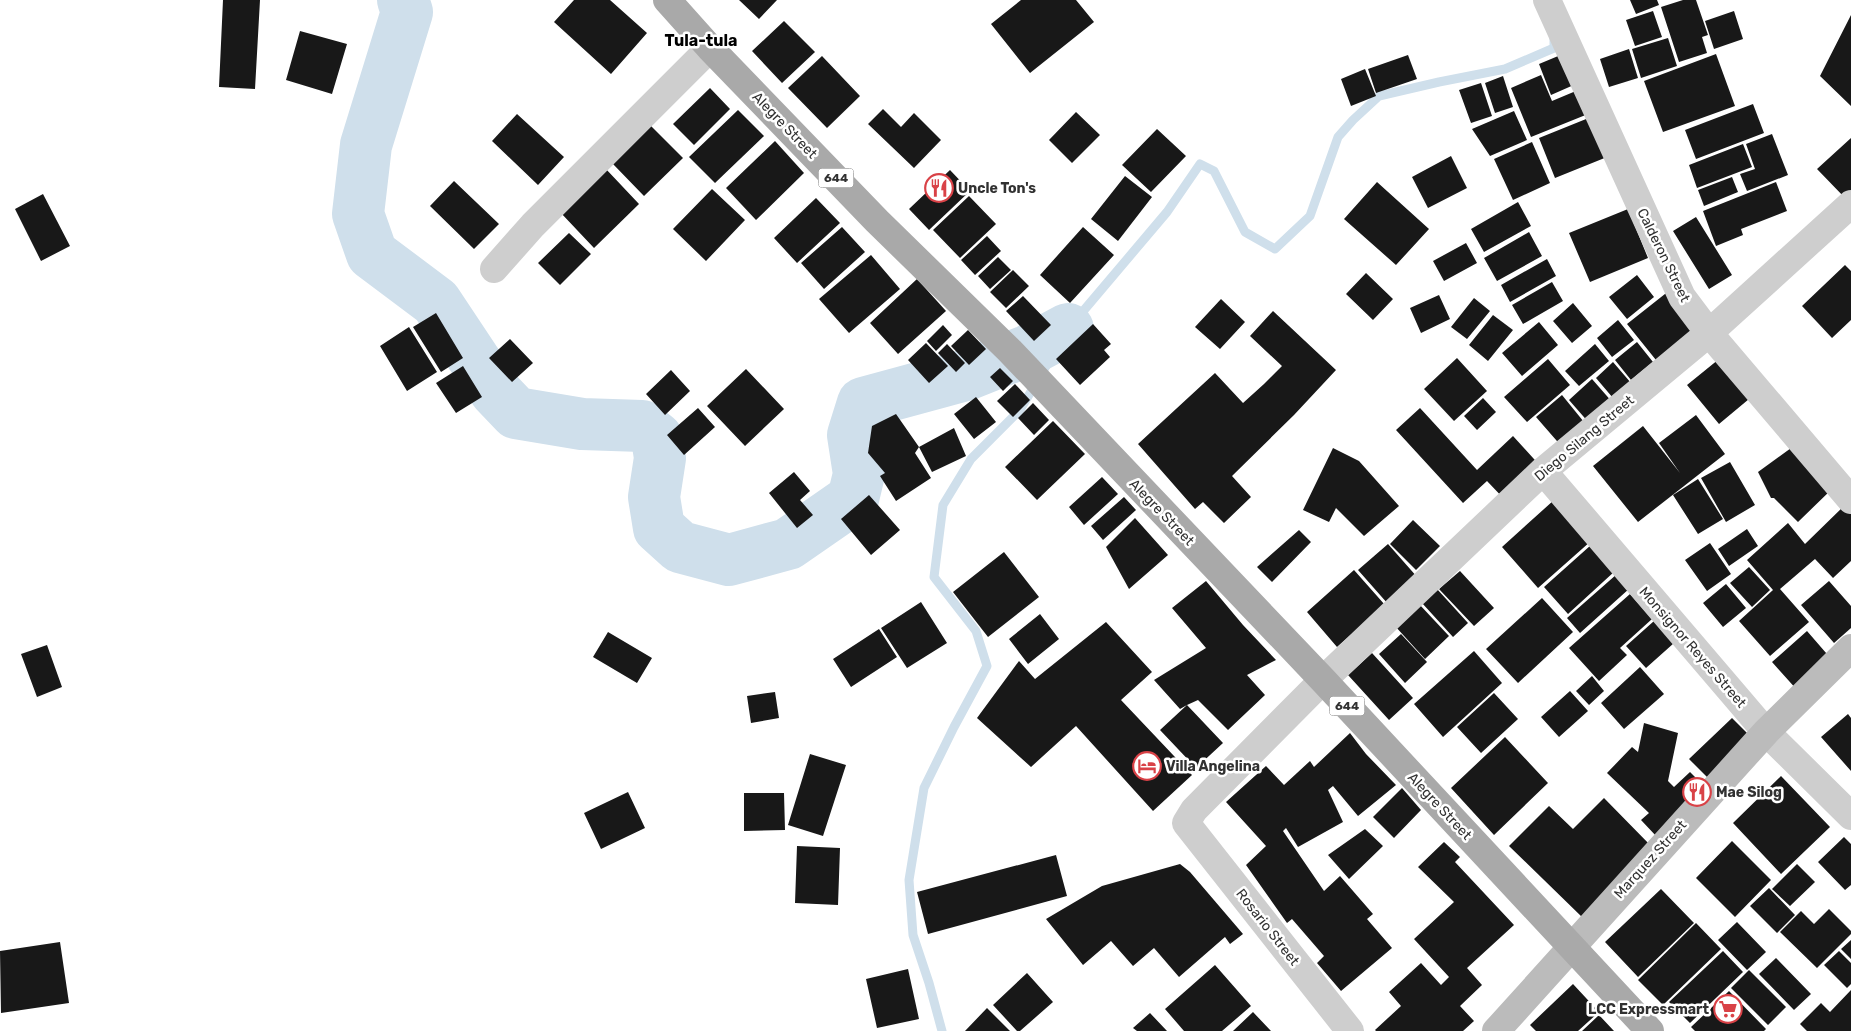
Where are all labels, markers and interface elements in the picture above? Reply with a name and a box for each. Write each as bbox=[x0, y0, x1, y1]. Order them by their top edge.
district label: Tula-tula bbox=[665, 31, 737, 50]
street label: Alegre Street bbox=[749, 89, 821, 163]
road number: 644 bbox=[818, 168, 854, 188]
restaurant icon: Uncle Ton's bbox=[924, 173, 954, 203]
place label: Uncle Ton's bbox=[958, 180, 1036, 197]
street label: Calderon Street bbox=[1634, 206, 1694, 305]
street label: Diego Silang Street bbox=[1531, 391, 1638, 485]
street label: Alegre Street bbox=[1126, 476, 1198, 550]
street label: Monsignor Reyes Street bbox=[1636, 583, 1750, 712]
road number: 644 bbox=[1330, 696, 1364, 716]
hotel icon: Villa Angelina bbox=[1132, 751, 1162, 781]
place label: Villa Angelina bbox=[1166, 758, 1260, 775]
street label: Alegre Street bbox=[1404, 769, 1475, 844]
restaurant icon: Mae Silog bbox=[1682, 777, 1712, 807]
place label: Mae Silog bbox=[1716, 784, 1782, 801]
street label: Marquez Street bbox=[1611, 816, 1690, 902]
street label: Rosario Street bbox=[1232, 886, 1303, 969]
supermarket icon: LCC Expressmart bbox=[1713, 994, 1743, 1024]
place label: LCC Expressmart bbox=[1588, 1001, 1709, 1018]

